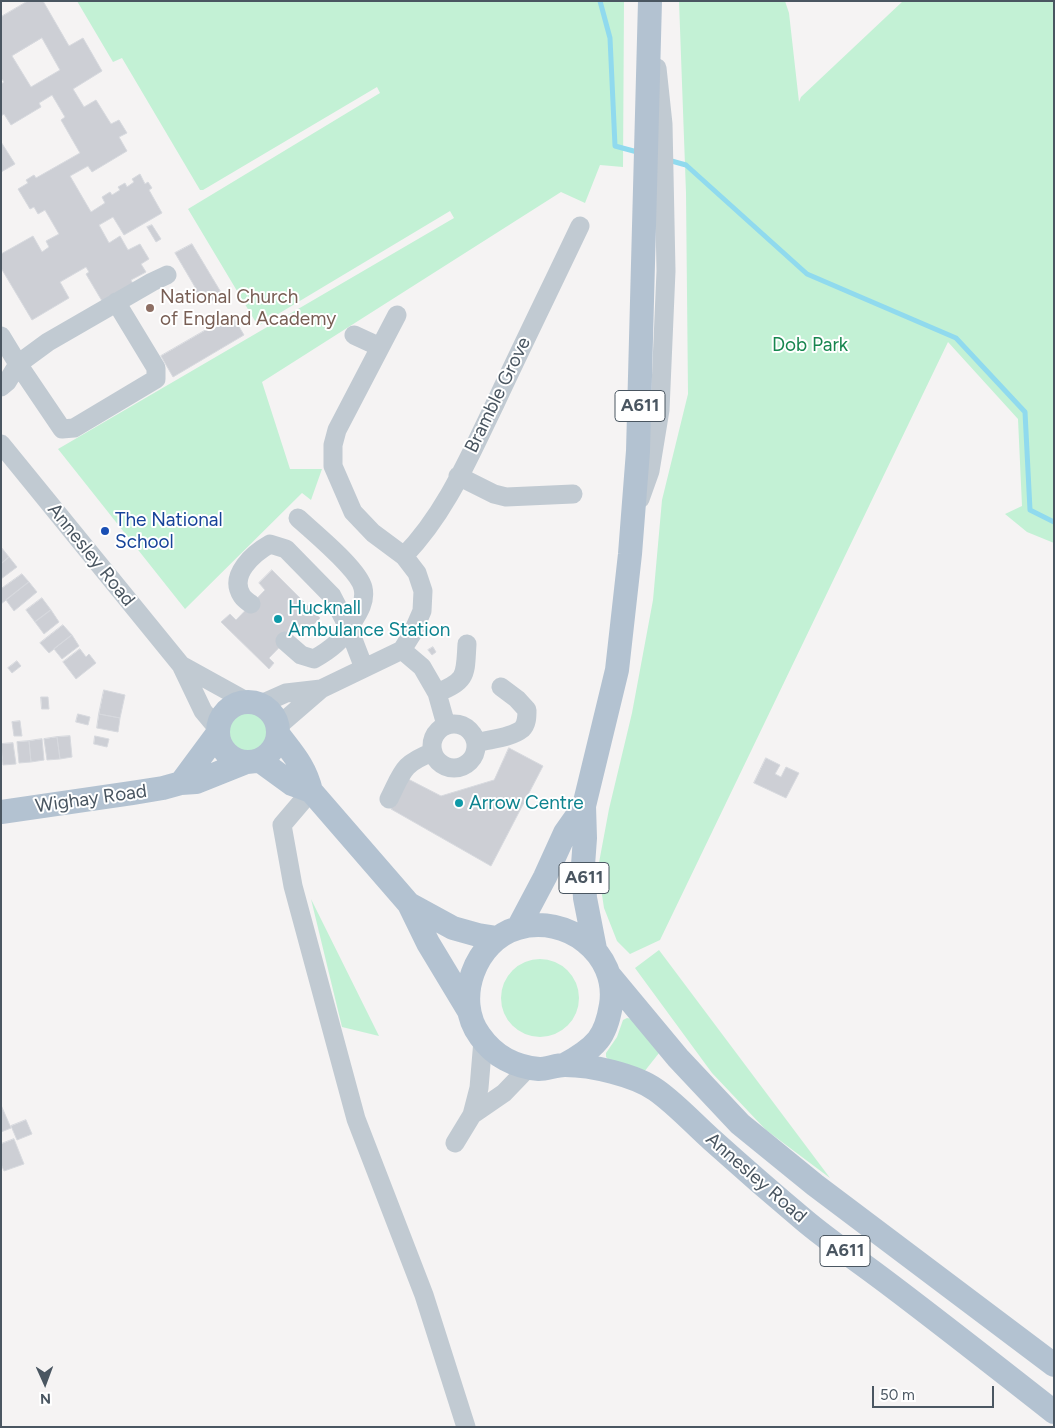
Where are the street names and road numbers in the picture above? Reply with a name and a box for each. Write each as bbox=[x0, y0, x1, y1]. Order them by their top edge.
street label: Bramble Grove bbox=[460, 333, 536, 457]
road number: A611 bbox=[615, 391, 665, 422]
street label: Annesley Road bbox=[42, 499, 140, 611]
street label: Wighay Road bbox=[34, 780, 148, 818]
road number: A611 bbox=[559, 862, 609, 894]
street label: Annesley Road bbox=[701, 1128, 811, 1228]
road number: A611 bbox=[820, 1236, 870, 1266]

